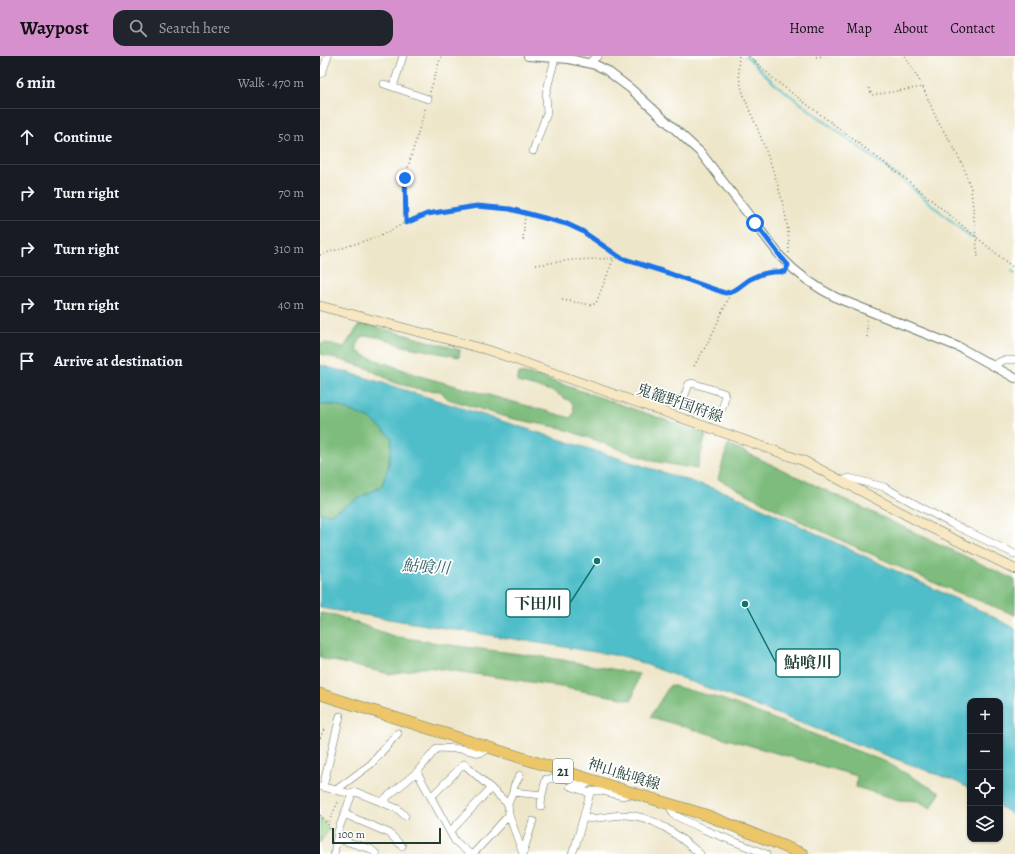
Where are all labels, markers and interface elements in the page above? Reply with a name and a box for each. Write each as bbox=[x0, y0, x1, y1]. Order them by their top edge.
search box bbox=[113, 10, 393, 46]
text: Waypost bbox=[20, 15, 89, 41]
icon: search bbox=[127, 17, 149, 39]
text: Search here bbox=[159, 18, 230, 38]
text: Home bbox=[789, 19, 824, 38]
text: Map bbox=[846, 19, 872, 38]
text: About bbox=[894, 19, 928, 38]
text: Contact bbox=[950, 19, 995, 38]
text: 6 min bbox=[16, 71, 56, 94]
text: Walk · 470 m bbox=[238, 74, 304, 91]
icon: ahead bbox=[16, 126, 38, 148]
text: Continue bbox=[54, 127, 112, 147]
text: 50 m bbox=[278, 128, 304, 145]
route end bbox=[396, 169, 414, 187]
icon: right bbox=[16, 182, 38, 204]
text: Turn right bbox=[54, 183, 119, 203]
text: 70 m bbox=[278, 184, 304, 201]
route start bbox=[746, 214, 764, 232]
icon: right bbox=[16, 238, 38, 260]
text: Turn right bbox=[54, 239, 119, 259]
text: 310 m bbox=[274, 240, 304, 257]
icon: right bbox=[16, 294, 38, 316]
text: Turn right bbox=[54, 295, 119, 315]
text: 40 m bbox=[278, 296, 304, 313]
icon: arrive bbox=[16, 350, 38, 372]
text: Arrive at destination bbox=[54, 351, 183, 371]
street label: 鬼籠野国府線 bbox=[634, 379, 726, 427]
water label: 鮎喰川 bbox=[401, 554, 453, 580]
callout: 下田川 bbox=[506, 589, 570, 617]
text: 下田川 bbox=[514, 593, 562, 615]
callout: 鮎喰川 bbox=[776, 649, 840, 677]
text: 鮎喰川 bbox=[784, 652, 832, 674]
map controls bbox=[967, 698, 1003, 842]
button: + bbox=[967, 698, 1003, 734]
button: − bbox=[967, 734, 1003, 770]
street label: 神山鮎喰線 bbox=[585, 753, 663, 795]
road number: 21 bbox=[553, 759, 573, 783]
button: locate bbox=[967, 770, 1003, 806]
button: layers bbox=[967, 806, 1003, 842]
scale bar bbox=[332, 826, 441, 845]
text: 100 m bbox=[338, 827, 365, 842]

